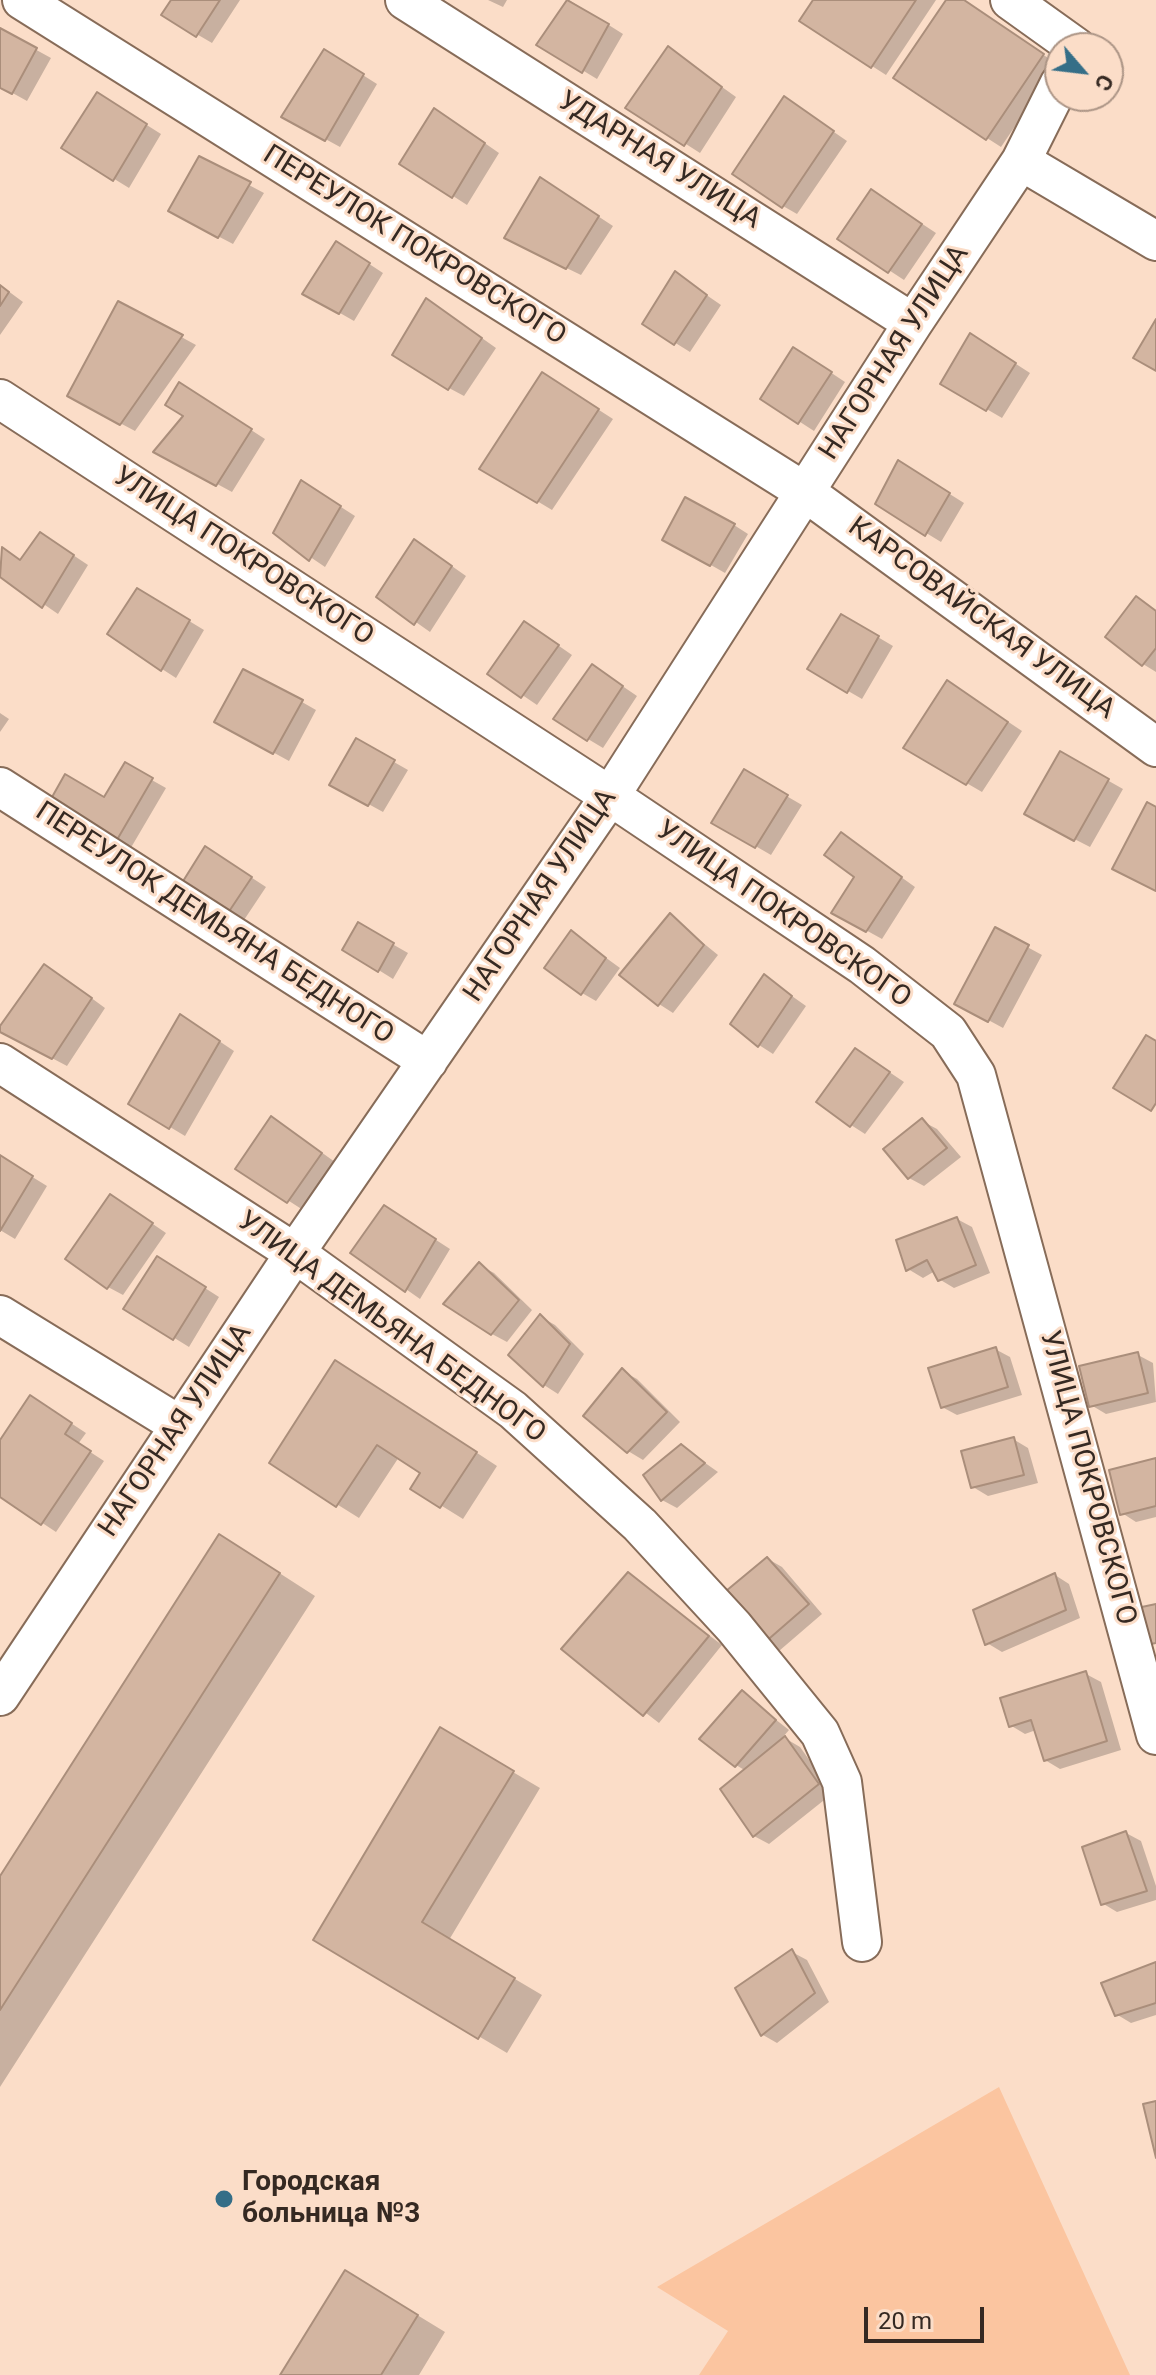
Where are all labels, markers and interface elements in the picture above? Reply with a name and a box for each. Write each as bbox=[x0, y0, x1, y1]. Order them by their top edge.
north arrow bbox=[1044, 32, 1124, 112]
text: С bbox=[1089, 70, 1118, 95]
street label: УДАРНАЯ УЛИЦА bbox=[551, 85, 767, 237]
street label: ПЕРЕУЛОК ПОКРОВСКОГО bbox=[256, 139, 572, 353]
street label: НАГОРНАЯ УЛИЦА bbox=[813, 239, 977, 467]
street label: УЛИЦА ПОКРОВСКОГО bbox=[107, 460, 379, 654]
street label: КАРСОВАЙСКАЯ УЛИЦА bbox=[841, 511, 1121, 727]
street label: НАГОРНАЯ УЛИЦА bbox=[457, 783, 625, 1009]
street label: ПЕРЕУЛОК ДЕМЬЯНА БЕДНОГО bbox=[29, 795, 399, 1053]
street label: УЛИЦА ПОКРОВСКОГО bbox=[649, 814, 917, 1016]
street label: УЛИЦА ДЕМЬЯНА БЕДНОГО bbox=[230, 1205, 552, 1451]
street label: НАГОРНАЯ УЛИЦА bbox=[92, 1318, 260, 1544]
street label: УЛИЦА ПОКРОВСКОГО bbox=[1032, 1327, 1142, 1629]
place label: Городская больница №3 bbox=[242, 2166, 420, 2232]
marker: Городская больница №3 bbox=[213, 2188, 235, 2210]
scale bar bbox=[868, 2291, 988, 2341]
text: 20 m bbox=[878, 2307, 932, 2335]

